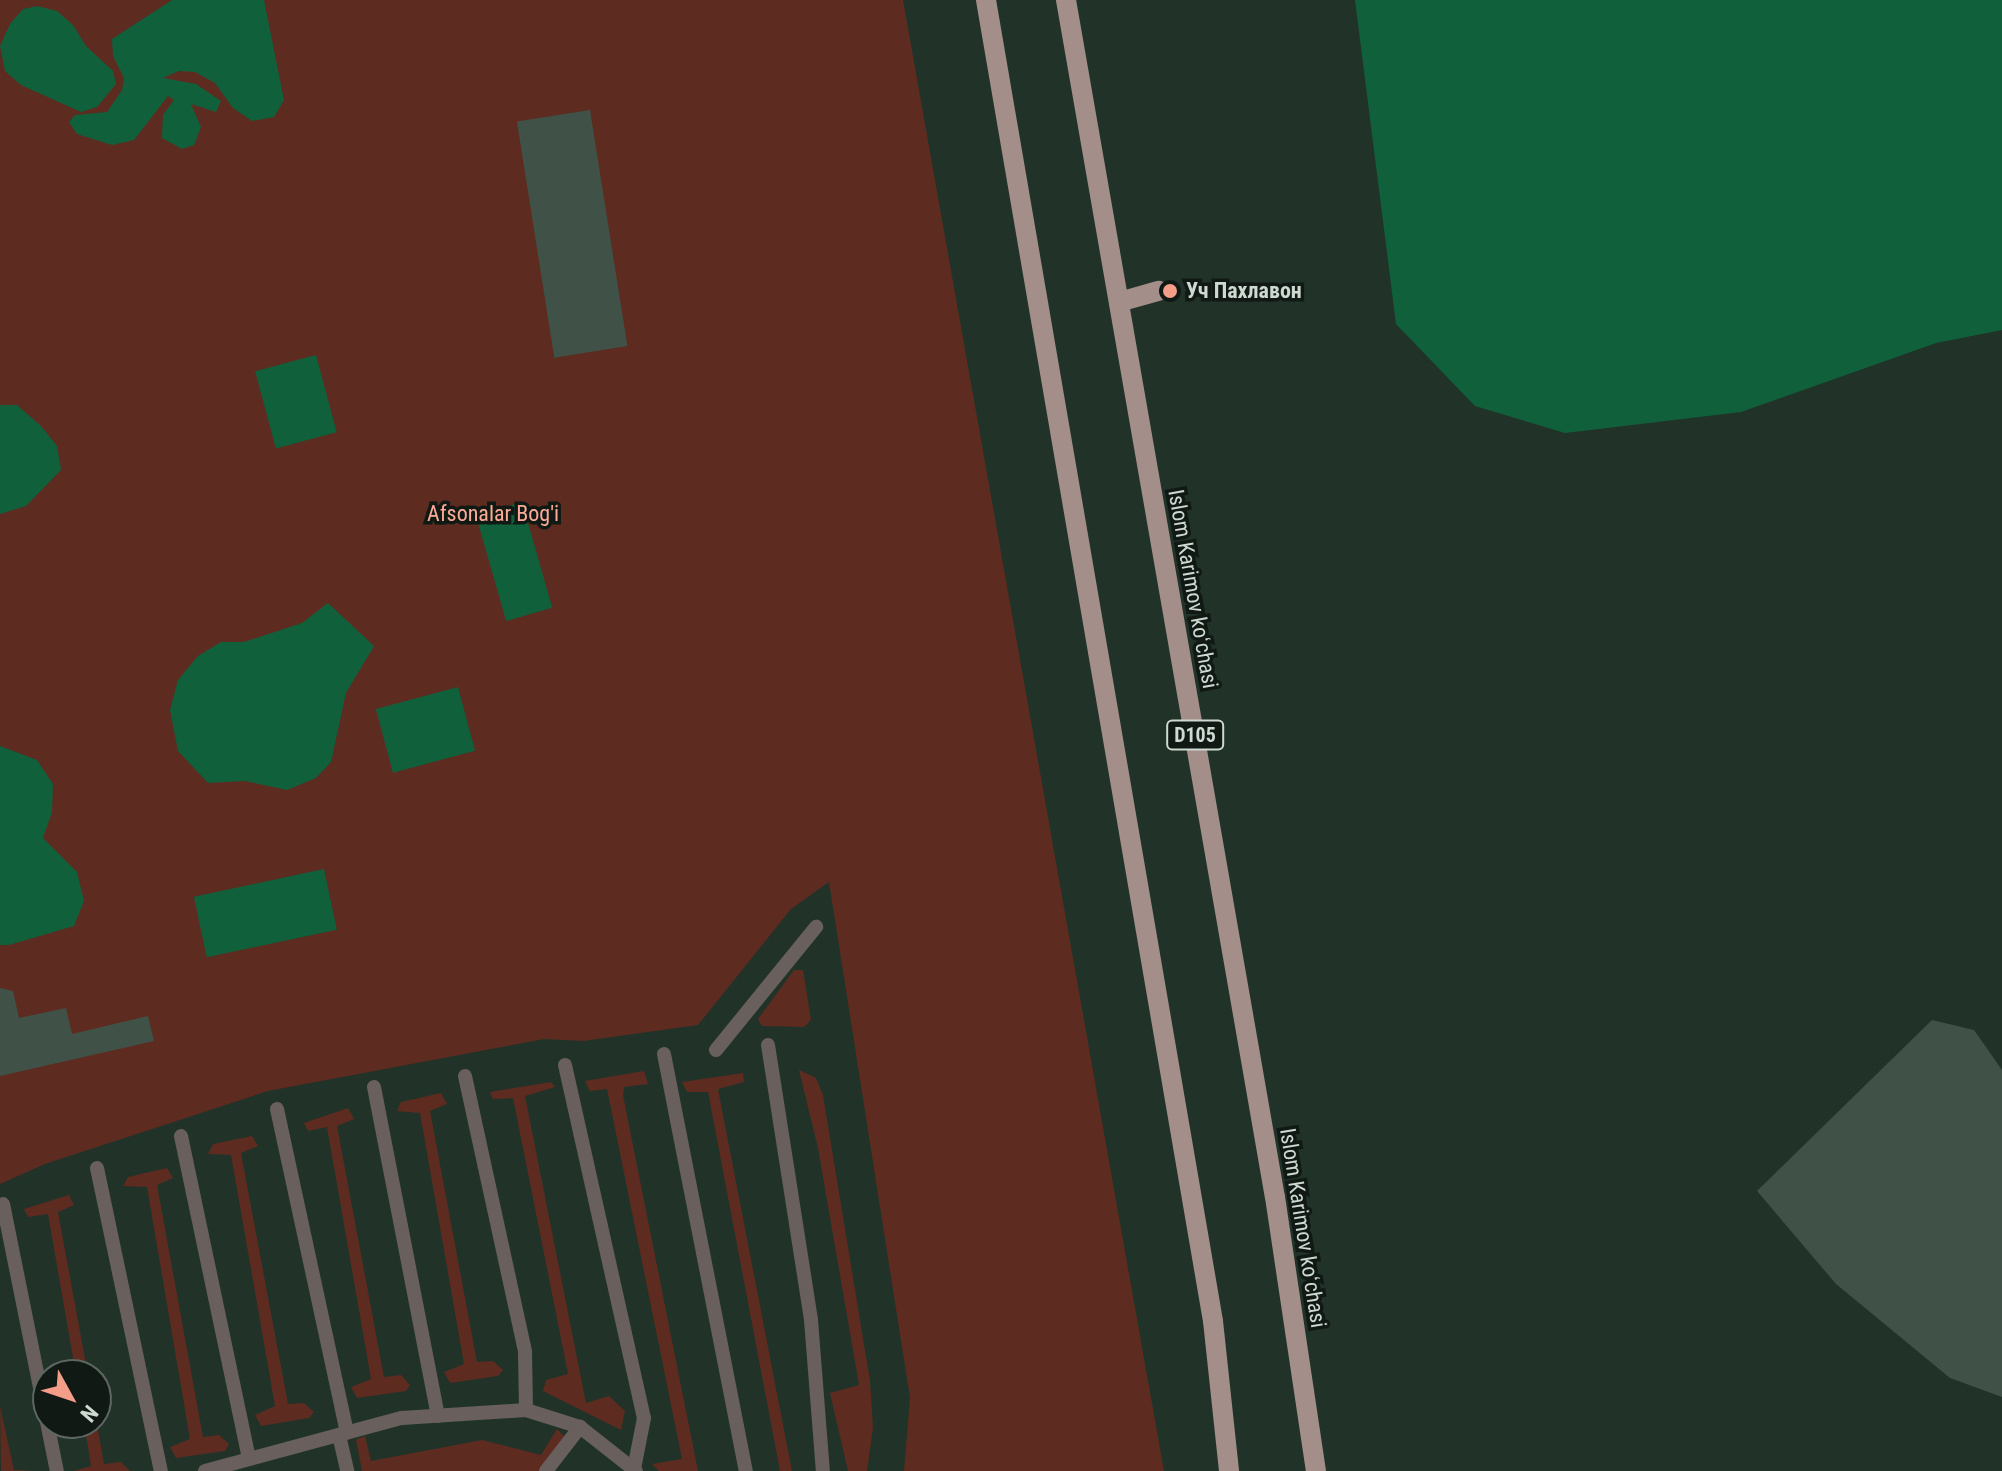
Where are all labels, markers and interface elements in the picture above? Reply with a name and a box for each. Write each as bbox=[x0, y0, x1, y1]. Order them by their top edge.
place label: Уч Пахлавон bbox=[1186, 278, 1302, 304]
marker: Уч Пахлавон bbox=[1161, 282, 1179, 300]
street label: Islom Karimov koʻchasi bbox=[1162, 487, 1224, 691]
park label: Afsonalar Bog'i bbox=[427, 501, 559, 527]
road number: D105 bbox=[1165, 719, 1225, 751]
street label: Islom Karimov koʻchasi bbox=[1274, 1126, 1332, 1330]
north arrow bbox=[32, 1359, 112, 1439]
text: N bbox=[75, 1400, 103, 1427]

